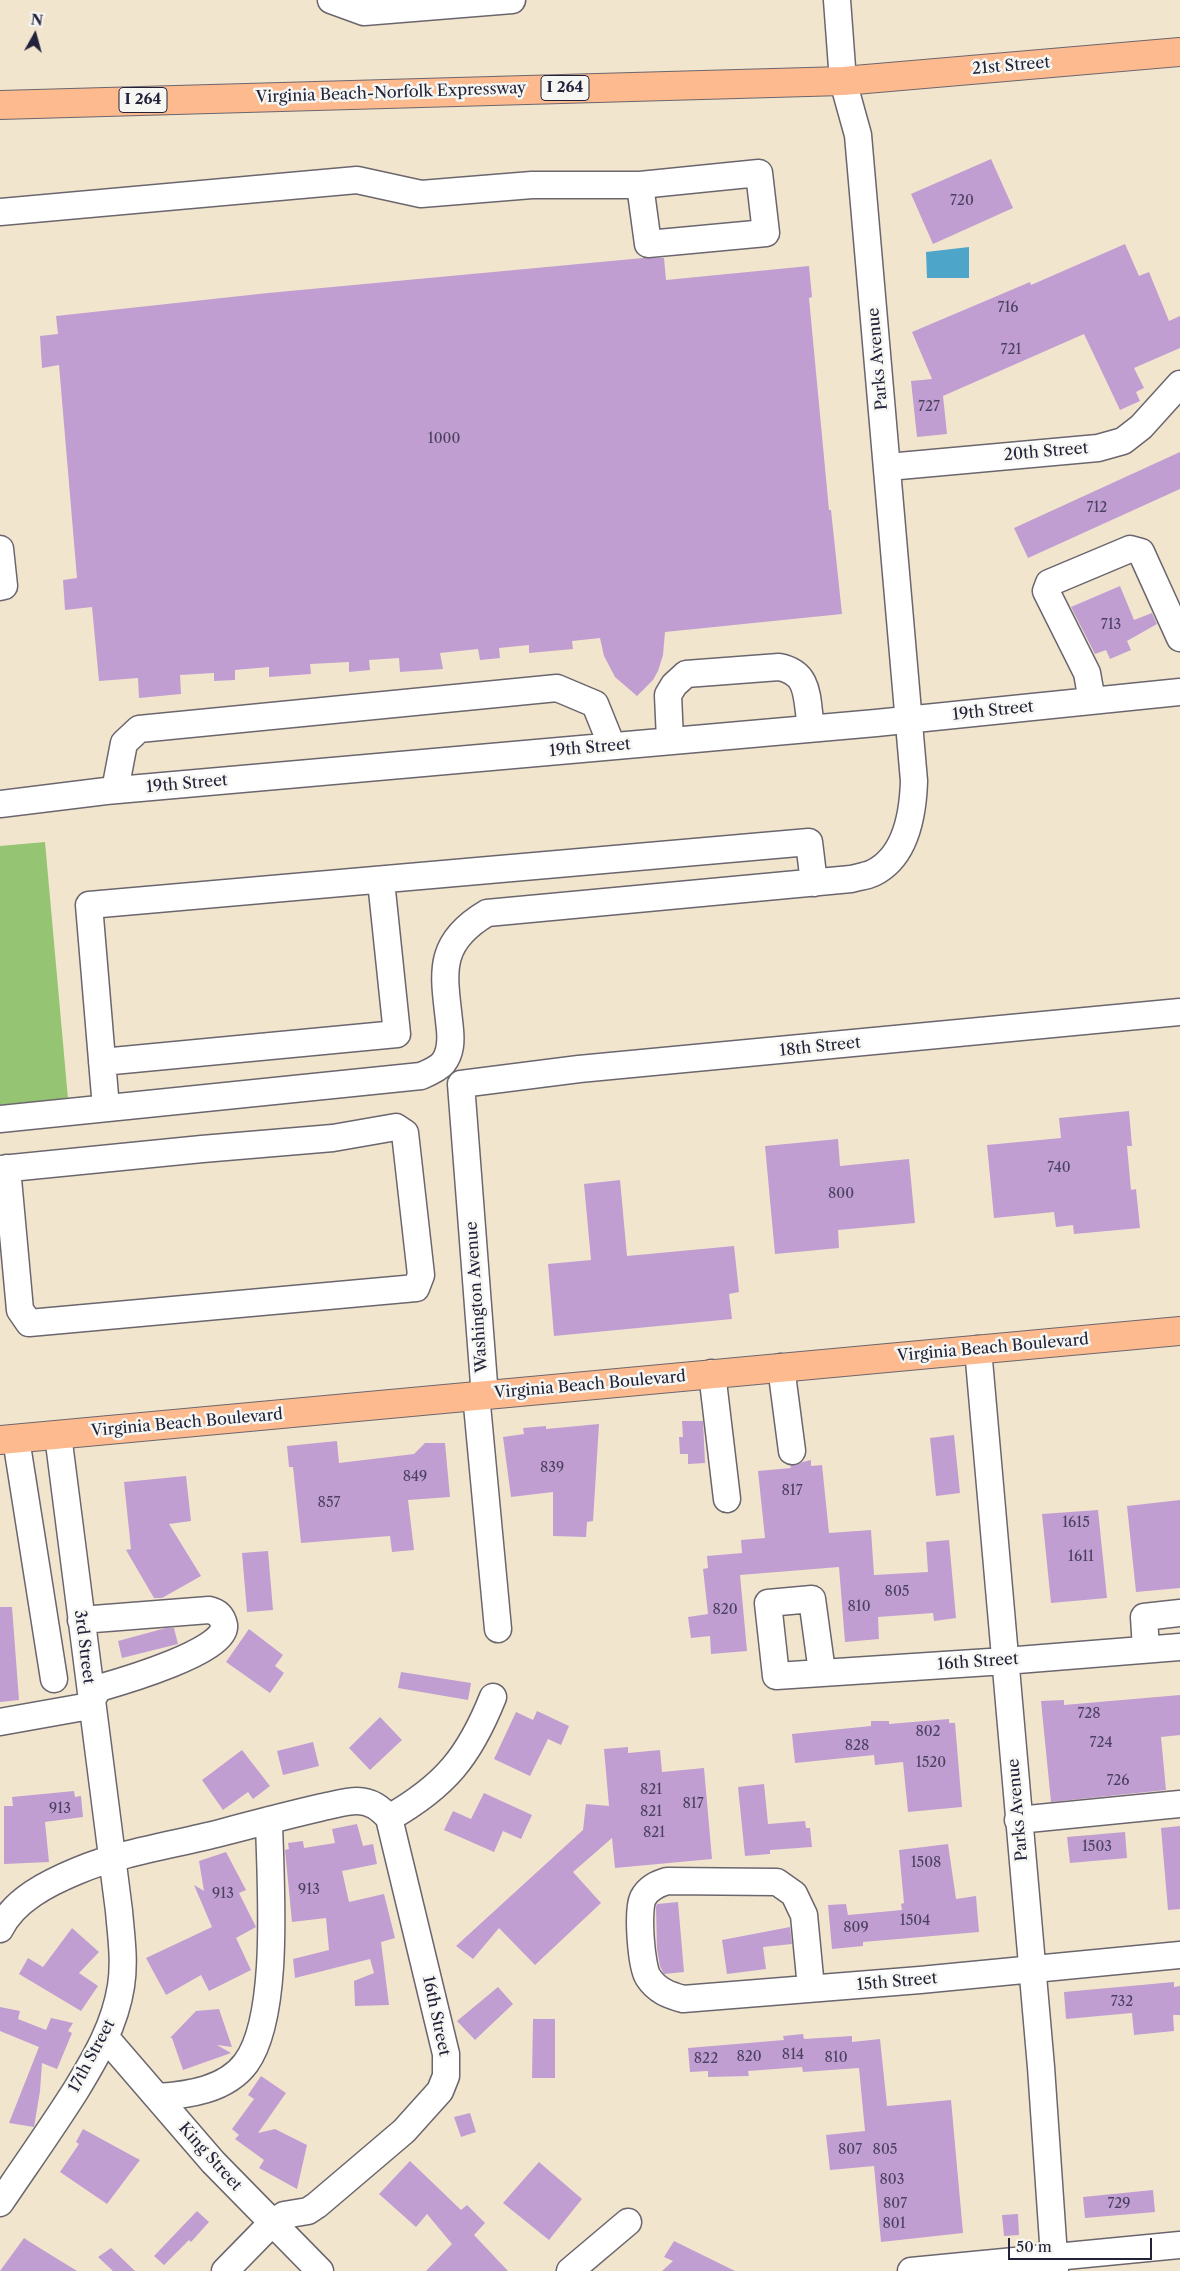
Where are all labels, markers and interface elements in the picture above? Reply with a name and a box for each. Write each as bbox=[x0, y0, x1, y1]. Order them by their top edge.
north arrow bbox=[10, 10, 60, 60]
text: N bbox=[30, 10, 44, 30]
street label: 21st Street bbox=[971, 53, 1051, 79]
road number: I 264 bbox=[541, 76, 589, 100]
street label: Virginia Beach-Norfolk Expressway bbox=[256, 79, 526, 107]
road number: I 264 bbox=[119, 88, 167, 112]
house number: 720 bbox=[950, 193, 974, 209]
house number: 716 bbox=[998, 300, 1018, 316]
street label: Parks Avenue bbox=[864, 307, 892, 411]
house number: 721 bbox=[1001, 342, 1021, 358]
house number: 727 bbox=[918, 399, 940, 415]
house number: 1000 bbox=[428, 431, 460, 447]
street label: 20th Street bbox=[1003, 439, 1089, 465]
house number: 712 bbox=[1087, 500, 1107, 516]
house number: 713 bbox=[1101, 617, 1121, 633]
street label: 19th Street bbox=[952, 697, 1034, 725]
street label: 19th Street bbox=[549, 735, 631, 761]
street label: 19th Street bbox=[146, 771, 228, 797]
street label: 18th Street bbox=[778, 1033, 862, 1061]
house number: 740 bbox=[1047, 1160, 1071, 1176]
house number: 800 bbox=[828, 1186, 854, 1202]
street label: Washington Avenue bbox=[462, 1221, 492, 1373]
street label: Virginia Beach Boulevard bbox=[896, 1330, 1090, 1366]
street label: Virginia Beach Boulevard bbox=[493, 1367, 687, 1403]
street label: Virginia Beach Boulevard bbox=[90, 1405, 284, 1441]
house number: 839 bbox=[540, 1460, 564, 1476]
house number: 849 bbox=[403, 1469, 427, 1485]
house number: 817 bbox=[781, 1483, 803, 1499]
house number: 857 bbox=[318, 1495, 340, 1511]
house number: 1615 bbox=[1062, 1515, 1090, 1531]
house number: 1611 bbox=[1068, 1549, 1094, 1565]
house number: 805 bbox=[885, 1584, 909, 1600]
house number: 810 bbox=[847, 1599, 871, 1615]
house number: 820 bbox=[712, 1602, 738, 1618]
street label: 3rd Street bbox=[70, 1609, 98, 1685]
street label: 16th Street bbox=[937, 1650, 1019, 1674]
house number: 728 bbox=[1077, 1706, 1101, 1722]
house number: 802 bbox=[915, 1724, 941, 1740]
house number: 724 bbox=[1089, 1735, 1113, 1751]
house number: 828 bbox=[845, 1738, 869, 1754]
house number: 1520 bbox=[916, 1755, 946, 1771]
street label: Parks Avenue bbox=[1004, 1758, 1032, 1862]
house number: 726 bbox=[1106, 1773, 1130, 1789]
house number: 821 bbox=[640, 1782, 662, 1798]
house number: 817 bbox=[682, 1796, 704, 1812]
house number: 913 bbox=[49, 1801, 71, 1817]
house number: 821 bbox=[640, 1804, 662, 1820]
house number: 821 bbox=[643, 1825, 665, 1841]
house number: 1503 bbox=[1082, 1839, 1112, 1855]
house number: 1508 bbox=[911, 1855, 941, 1871]
house number: 913 bbox=[298, 1882, 320, 1898]
house number: 913 bbox=[212, 1886, 234, 1902]
house number: 1504 bbox=[900, 1913, 930, 1929]
house number: 809 bbox=[843, 1920, 869, 1936]
street label: 15th Street bbox=[856, 1969, 938, 1995]
street label: 16th Street bbox=[418, 1974, 454, 2058]
house number: 732 bbox=[1111, 1994, 1133, 2010]
street label: 17th Street bbox=[65, 2016, 119, 2096]
house number: 814 bbox=[782, 2047, 804, 2063]
house number: 820 bbox=[736, 2049, 762, 2065]
house number: 810 bbox=[824, 2050, 848, 2066]
house number: 822 bbox=[694, 2051, 718, 2067]
street label: King Street bbox=[174, 2119, 246, 2195]
house number: 807 bbox=[838, 2142, 862, 2158]
house number: 805 bbox=[873, 2142, 897, 2158]
house number: 803 bbox=[880, 2172, 904, 2188]
house number: 807 bbox=[883, 2196, 907, 2212]
house number: 729 bbox=[1107, 2196, 1131, 2212]
house number: 801 bbox=[882, 2216, 906, 2232]
scale bar bbox=[1010, 2228, 1154, 2260]
text: 50 m bbox=[1016, 2237, 1052, 2256]

